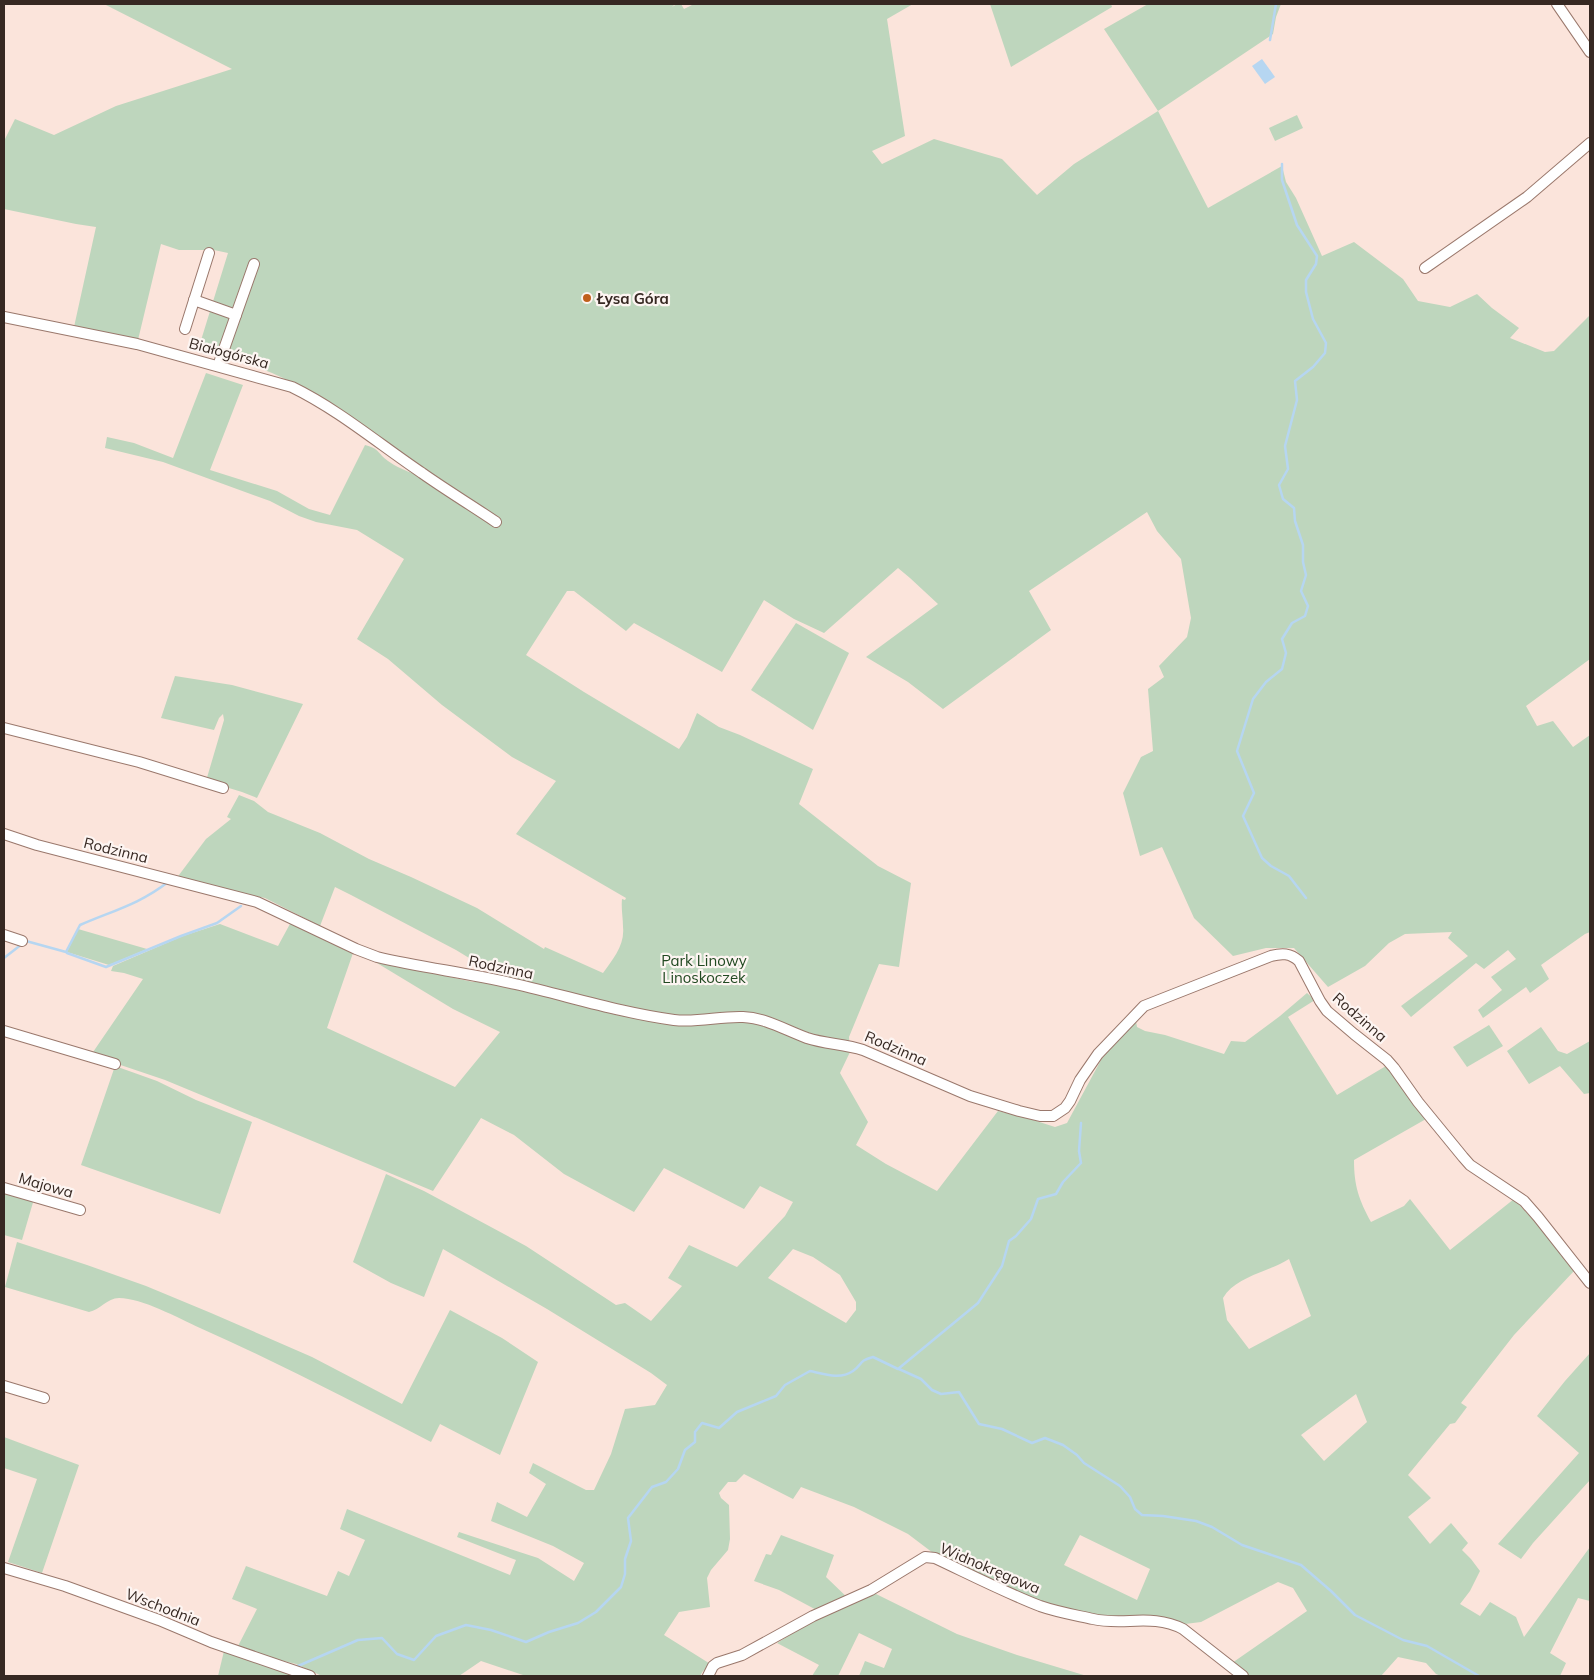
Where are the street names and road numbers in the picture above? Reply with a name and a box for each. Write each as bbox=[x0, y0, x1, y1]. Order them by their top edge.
street label: Białogórska bbox=[187, 333, 271, 373]
street label: Rodzinna bbox=[82, 833, 150, 867]
street label: Rodzinna bbox=[467, 951, 535, 983]
street label: Rodzinna bbox=[1329, 988, 1391, 1046]
street label: Rodzinna bbox=[862, 1026, 930, 1070]
street label: Majowa bbox=[17, 1168, 75, 1202]
street label: Widnokręgowa bbox=[937, 1538, 1043, 1598]
street label: Wschodnia bbox=[123, 1584, 203, 1630]

